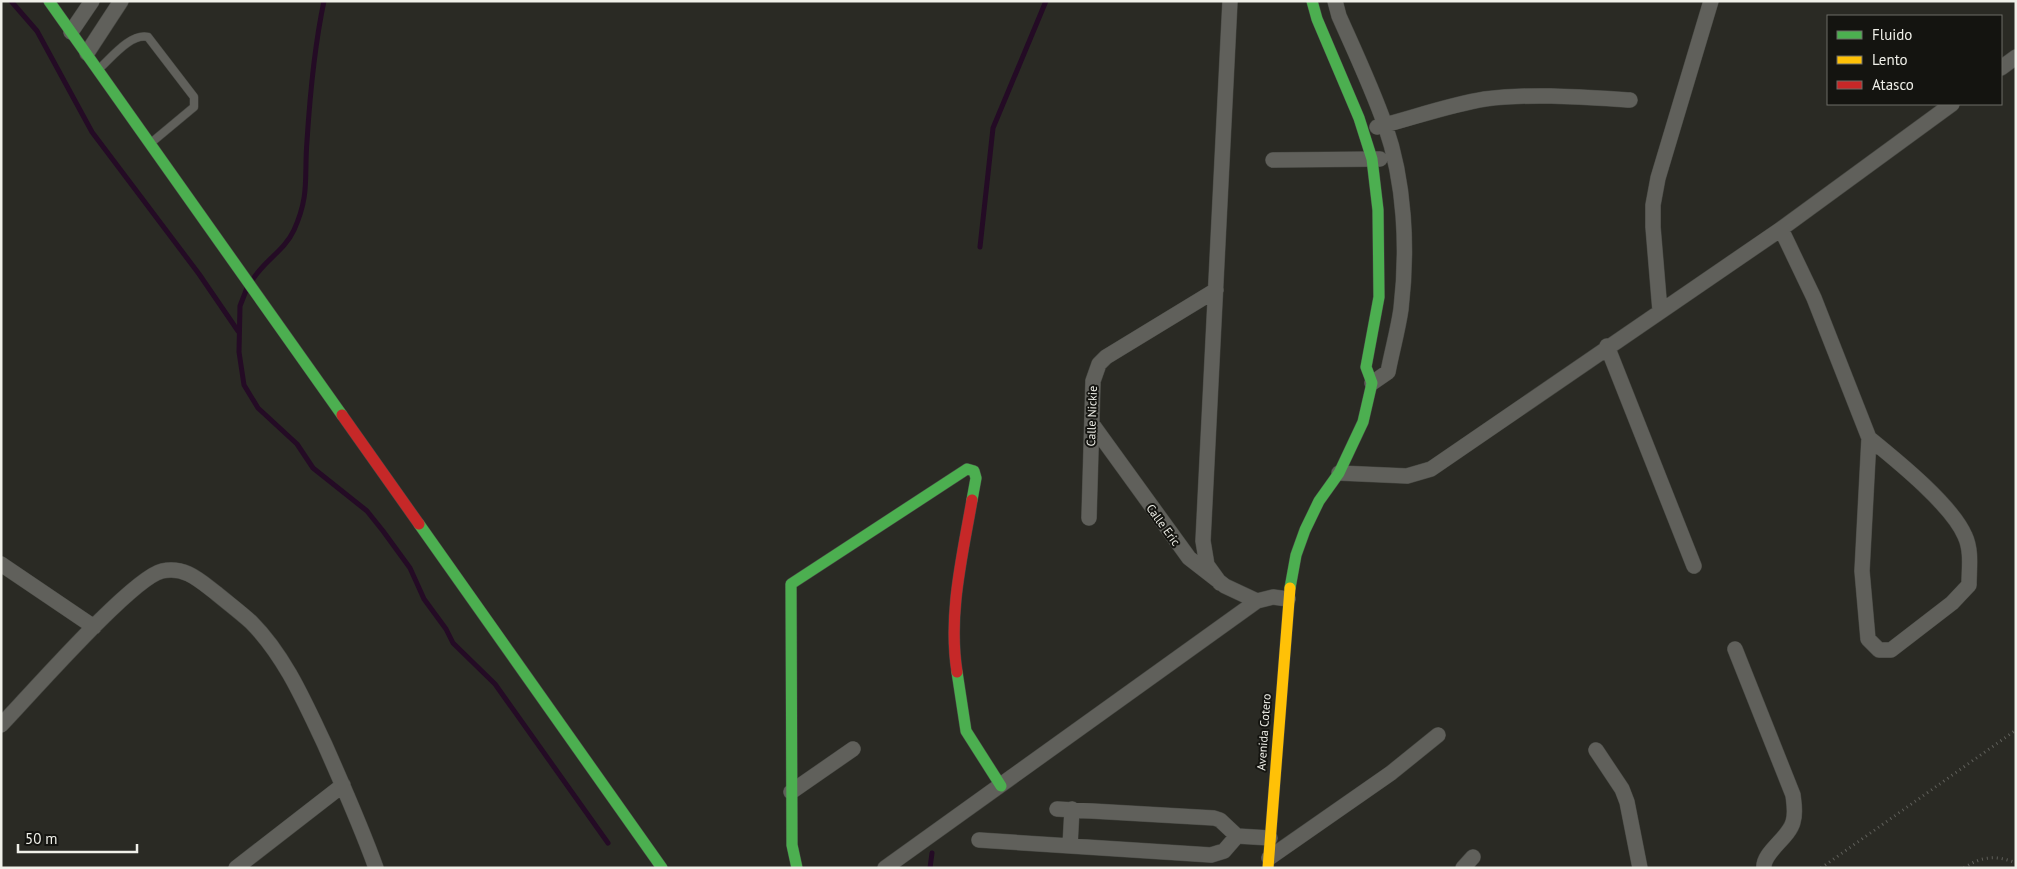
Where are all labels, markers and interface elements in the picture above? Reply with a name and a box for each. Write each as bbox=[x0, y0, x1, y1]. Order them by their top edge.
legend bbox=[1827, 15, 2002, 105]
text: Fluido bbox=[1872, 25, 1912, 44]
text: Lento bbox=[1872, 50, 1908, 69]
text: Atasco bbox=[1872, 75, 1914, 94]
street label: Calle Nickie bbox=[1083, 385, 1100, 447]
street label: Calle Eric bbox=[1143, 501, 1184, 549]
street label: Avenida Cotero bbox=[1253, 693, 1274, 771]
scale bar bbox=[18, 822, 136, 854]
text: 50 m bbox=[25, 829, 58, 848]

